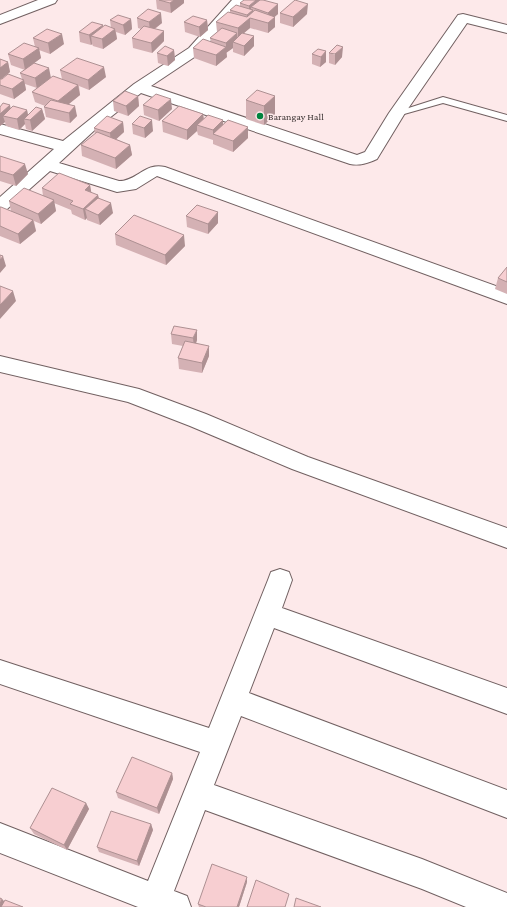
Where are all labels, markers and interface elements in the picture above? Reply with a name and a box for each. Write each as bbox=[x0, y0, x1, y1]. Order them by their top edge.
marker: Barangay Hall bbox=[255, 111, 265, 121]
place label: Barangay Hall bbox=[268, 111, 324, 122]

